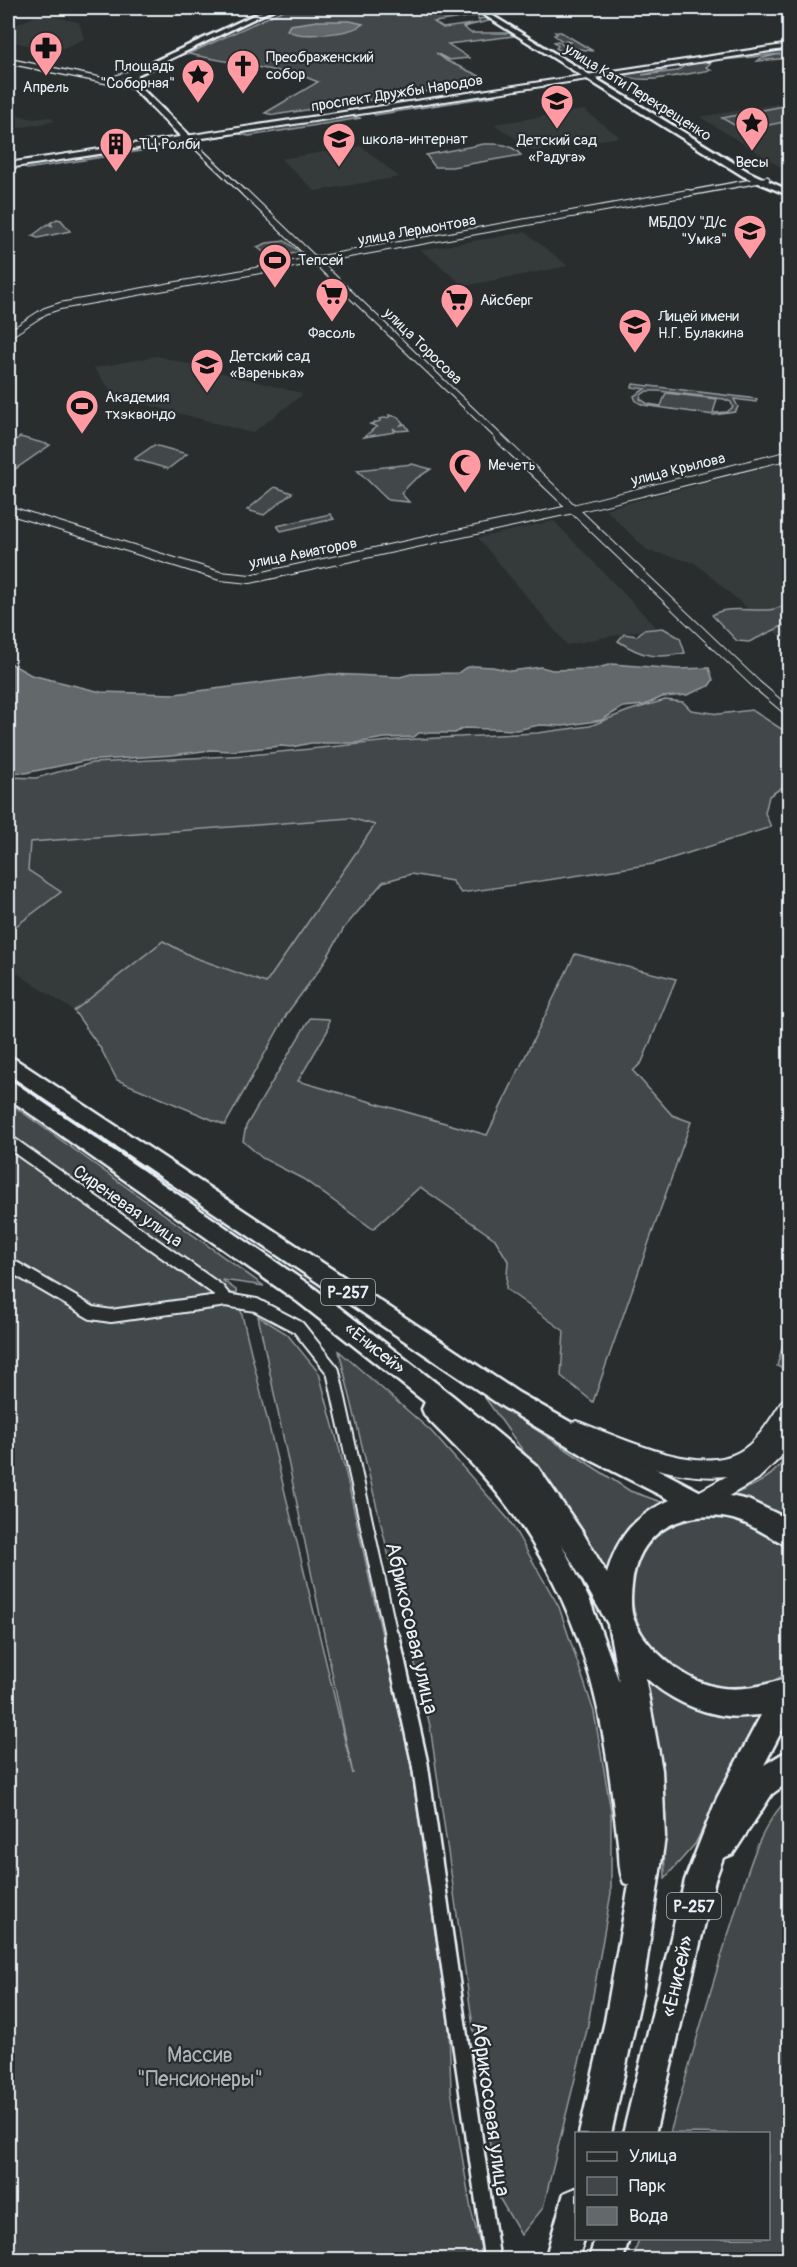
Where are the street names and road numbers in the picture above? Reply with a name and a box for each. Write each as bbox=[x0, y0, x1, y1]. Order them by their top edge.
street label: улица Кати Перекрещенко bbox=[560, 39, 715, 145]
street label: проспект Дружбы Народов bbox=[310, 71, 484, 116]
street label: улица Лермонтова bbox=[356, 211, 478, 250]
street label: улица Торосова bbox=[379, 303, 466, 389]
street label: улица Крылова bbox=[628, 449, 727, 491]
street label: улица Авиаторов bbox=[247, 534, 359, 573]
street label: Сиреневая улица bbox=[68, 1160, 187, 1253]
road number: Р-257 bbox=[321, 1279, 375, 1305]
street label: «Енисей» bbox=[340, 1317, 410, 1379]
street label: Абрикосовая улица bbox=[379, 1539, 444, 1717]
road number: Р-257 bbox=[667, 1893, 721, 1919]
street label: «Енисей» bbox=[655, 1932, 700, 2020]
street label: Абрикосовая улица bbox=[465, 2020, 516, 2198]

